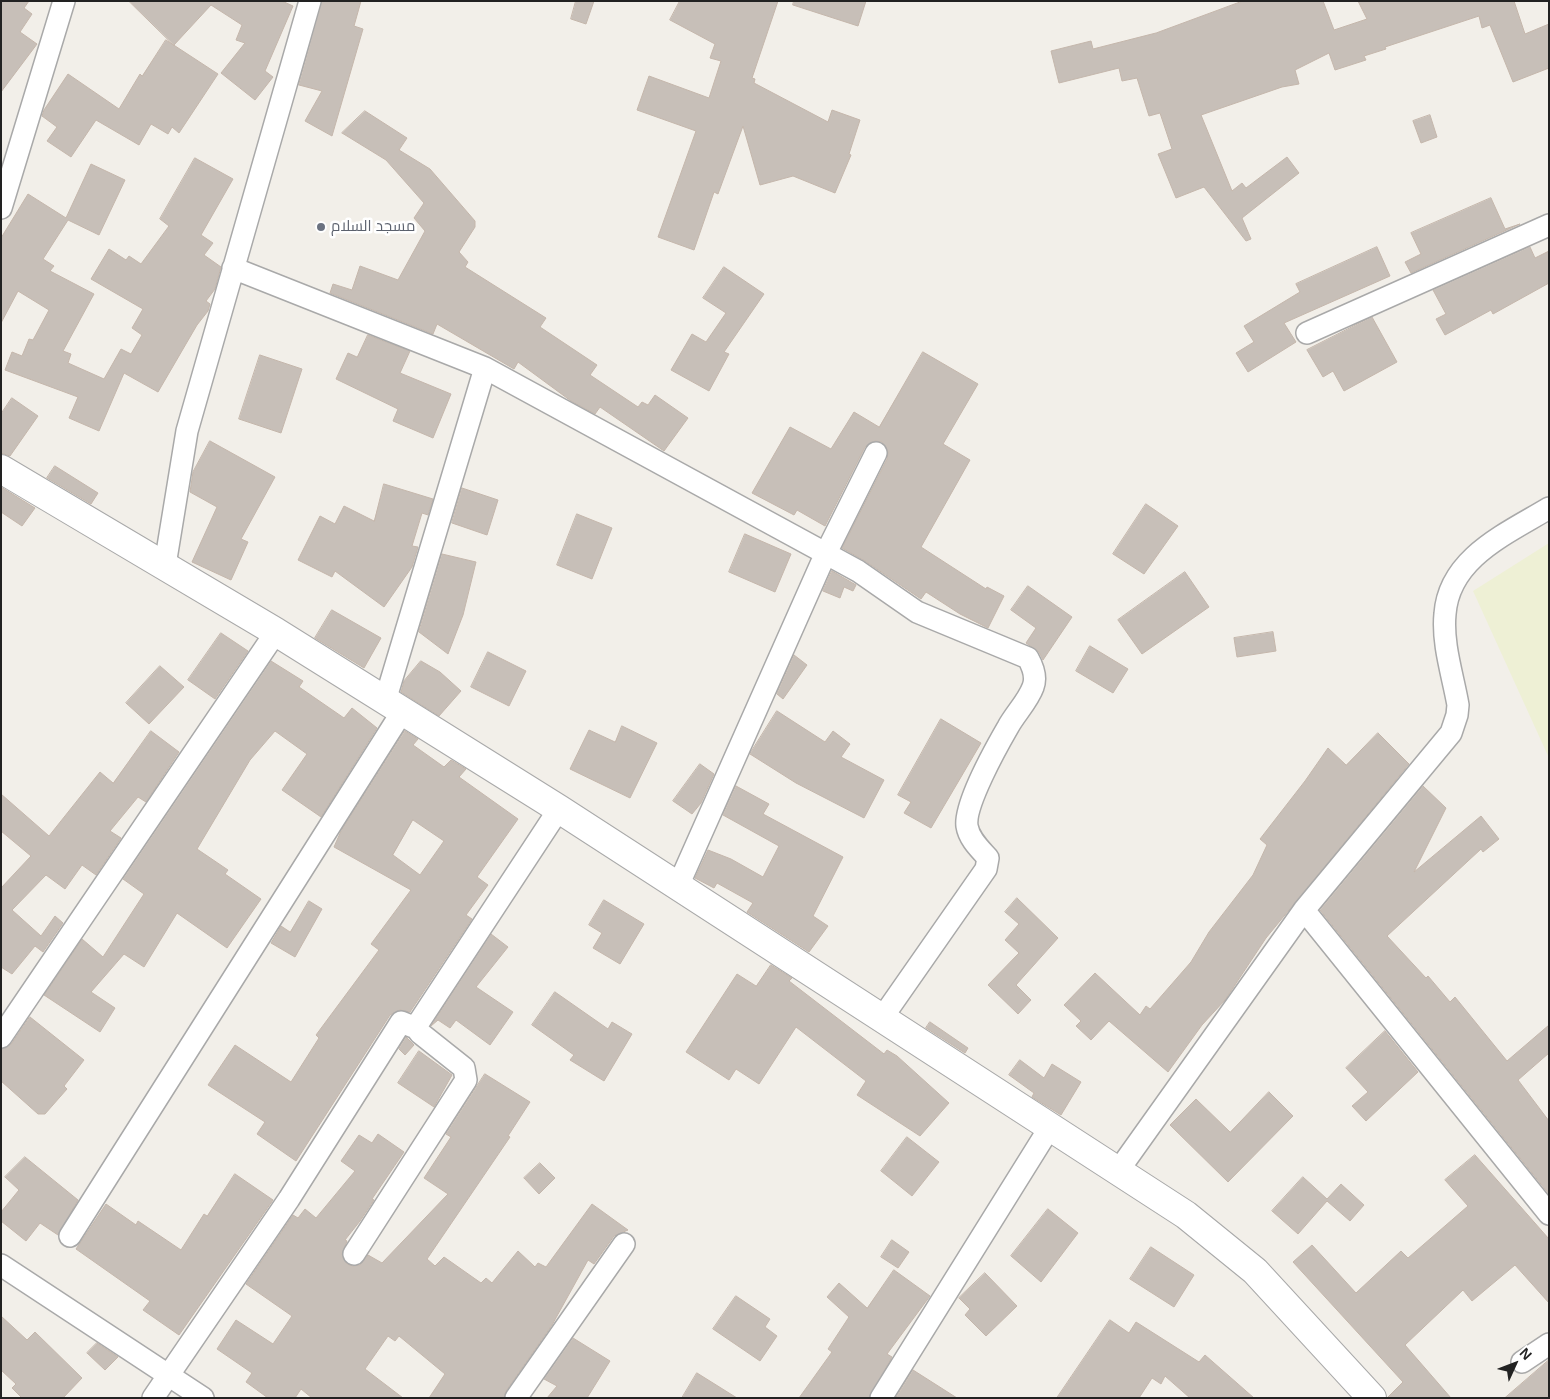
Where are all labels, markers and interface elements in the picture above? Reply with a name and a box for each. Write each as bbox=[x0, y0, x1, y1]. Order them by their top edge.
place label: مسجد السلام bbox=[331, 218, 415, 236]
marker: مسجد السلام bbox=[315, 221, 327, 233]
north arrow bbox=[1490, 1339, 1540, 1389]
text: N bbox=[1517, 1345, 1535, 1363]

